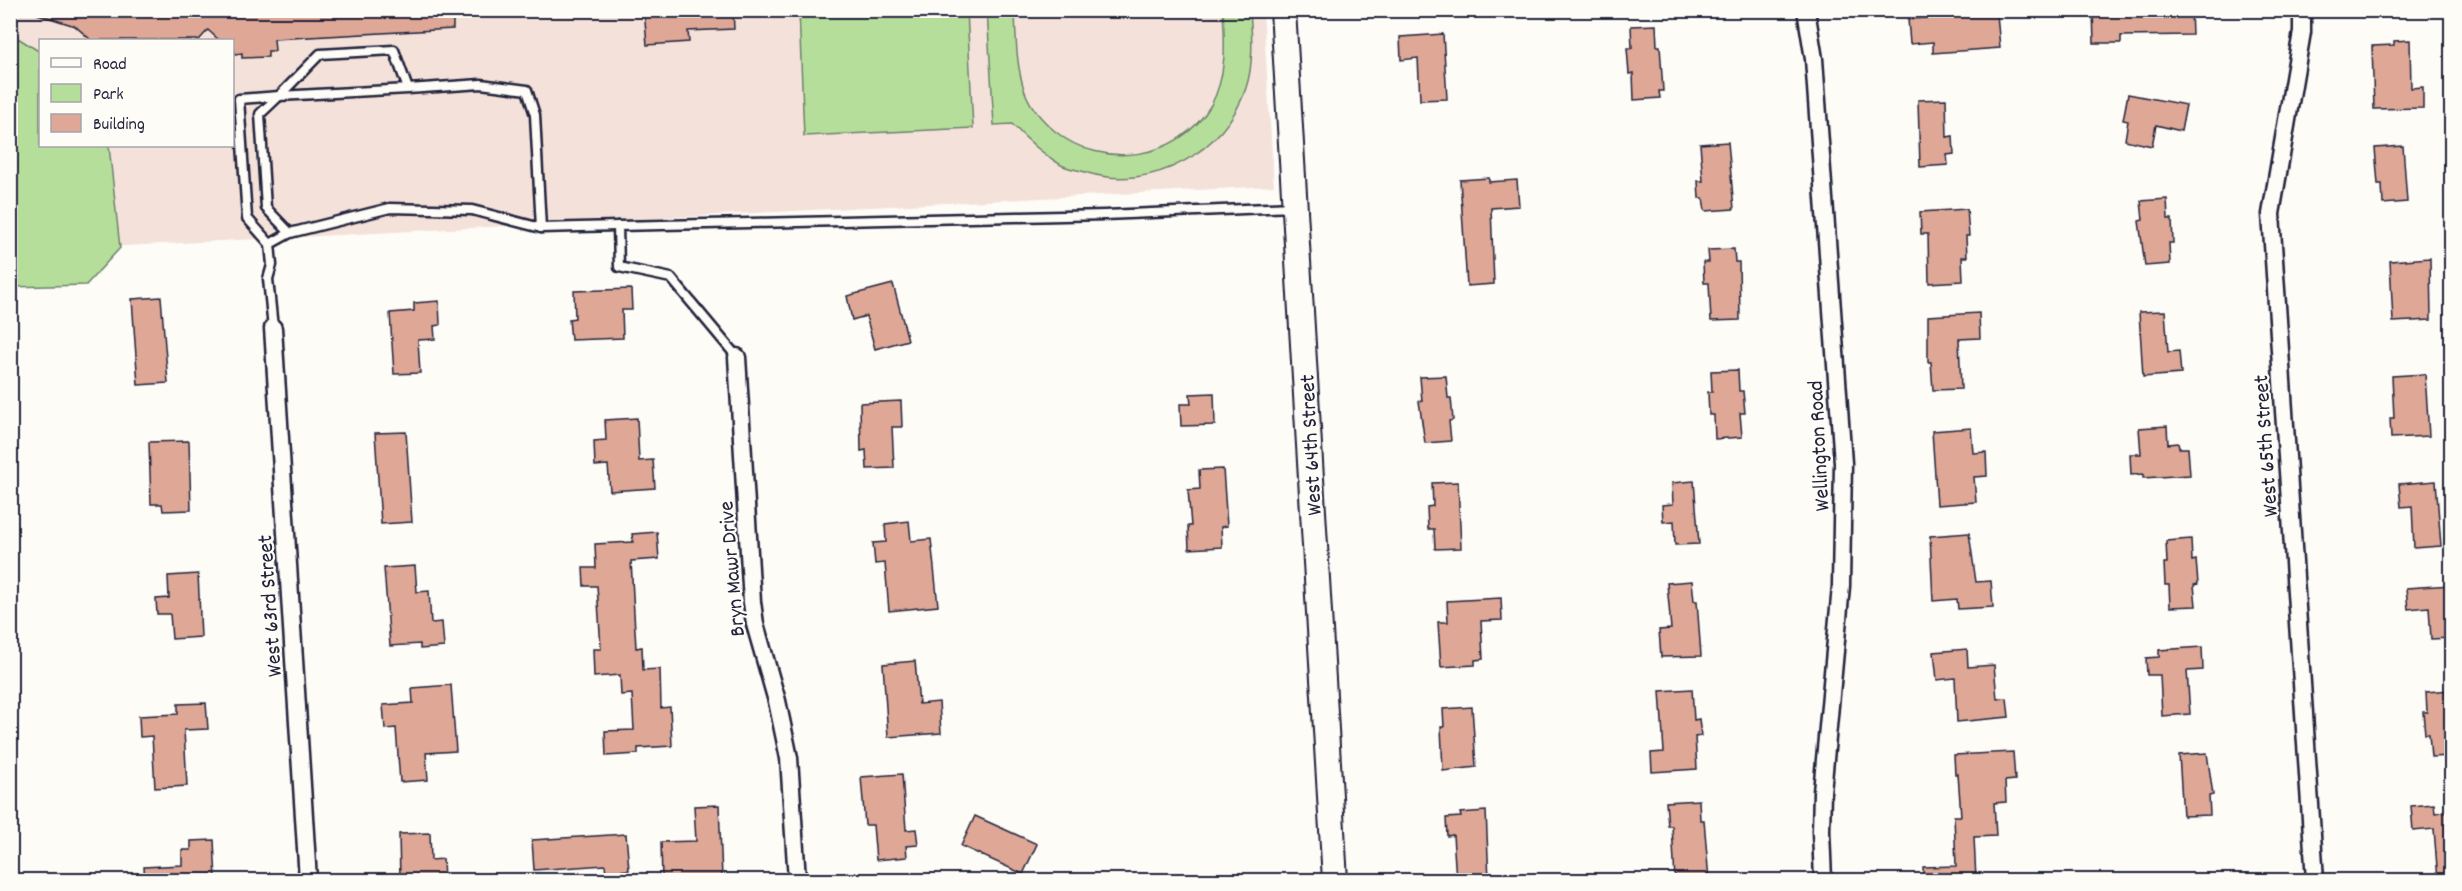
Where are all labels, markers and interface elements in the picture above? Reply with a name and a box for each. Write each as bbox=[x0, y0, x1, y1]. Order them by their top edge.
legend bbox=[39, 39, 234, 147]
text: Road bbox=[93, 53, 127, 78]
text: Park bbox=[93, 83, 124, 108]
text: Building bbox=[93, 113, 145, 138]
street label: West 64th Street bbox=[1293, 373, 1332, 516]
street label: West 65th Street bbox=[2247, 374, 2288, 518]
street label: Wellington Road bbox=[1802, 380, 1839, 512]
street label: Bryn Mawr Drive bbox=[712, 500, 755, 638]
street label: West 63rd Street bbox=[251, 534, 292, 678]

